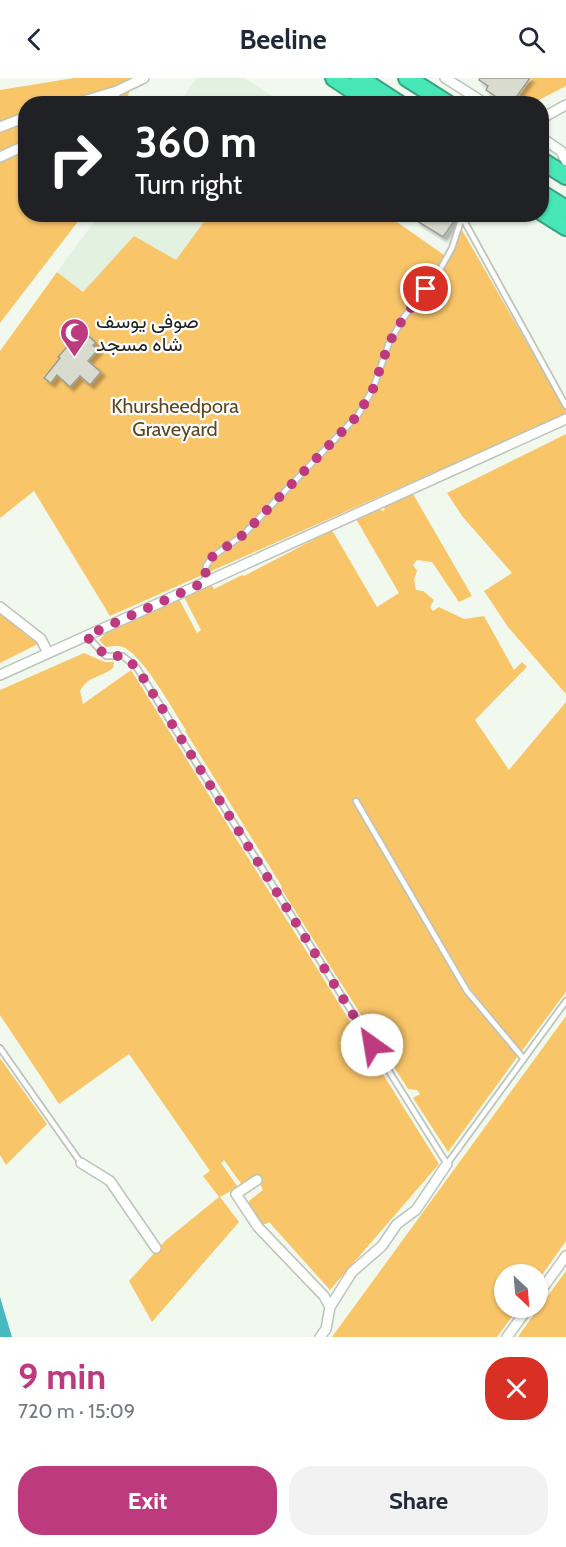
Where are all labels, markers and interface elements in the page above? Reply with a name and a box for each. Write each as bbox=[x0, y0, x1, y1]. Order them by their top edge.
icon: back bbox=[18, 23, 51, 56]
text: Beeline bbox=[239, 23, 327, 56]
icon: search bbox=[515, 23, 548, 56]
text: 360 m bbox=[135, 116, 257, 168]
icon: right bbox=[36, 120, 114, 198]
text: Turn right bbox=[135, 168, 242, 201]
pin bbox=[400, 263, 451, 314]
icon: arrive bbox=[409, 272, 442, 305]
place label: صوفی یوسف شاہ مسجد bbox=[96, 309, 199, 356]
mosque icon: صوفی یوسف شاہ مسجد bbox=[59, 316, 91, 358]
park label: Khursheedpora Graveyard bbox=[111, 394, 239, 441]
position arrow bbox=[340, 1013, 404, 1077]
north arrow bbox=[494, 1264, 548, 1318]
map controls bbox=[494, 1264, 548, 1318]
text: 9 min bbox=[18, 1354, 106, 1398]
button: close bbox=[485, 1357, 548, 1420]
text: 720 m · 15:09 bbox=[18, 1399, 135, 1423]
button: Exit bbox=[18, 1466, 277, 1535]
button: Share bbox=[289, 1466, 548, 1535]

